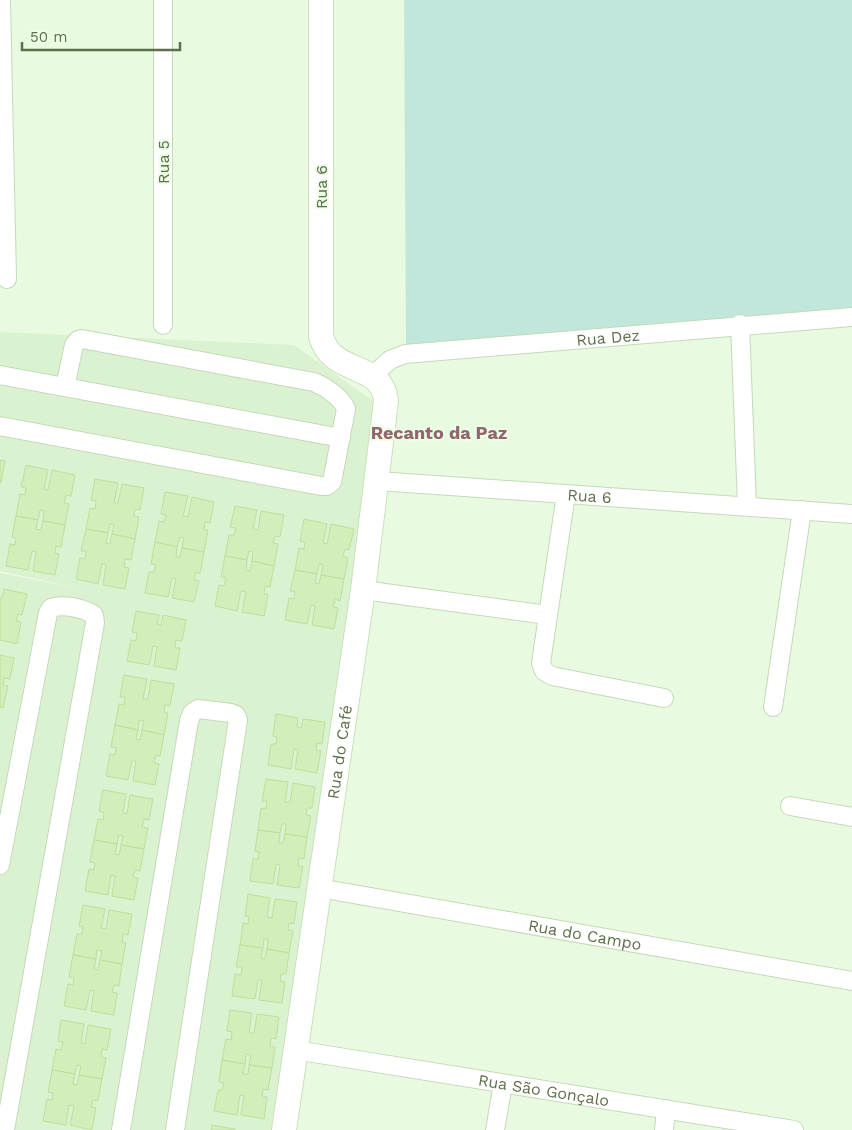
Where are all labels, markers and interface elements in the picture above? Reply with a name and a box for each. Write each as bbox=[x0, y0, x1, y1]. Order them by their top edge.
scale bar bbox=[22, 20, 180, 52]
text: 50 m bbox=[30, 28, 67, 46]
street label: Rua 5 bbox=[154, 140, 173, 184]
street label: Rua 6 bbox=[312, 165, 331, 209]
street label: Rua Dez bbox=[575, 325, 641, 349]
district label: Recanto da Paz bbox=[371, 422, 507, 443]
street label: Rua 6 bbox=[567, 485, 612, 507]
street label: Rua do Café bbox=[323, 704, 356, 800]
street label: Rua do Campo bbox=[527, 915, 643, 954]
street label: Rua São Gonçalo bbox=[477, 1070, 611, 1110]

